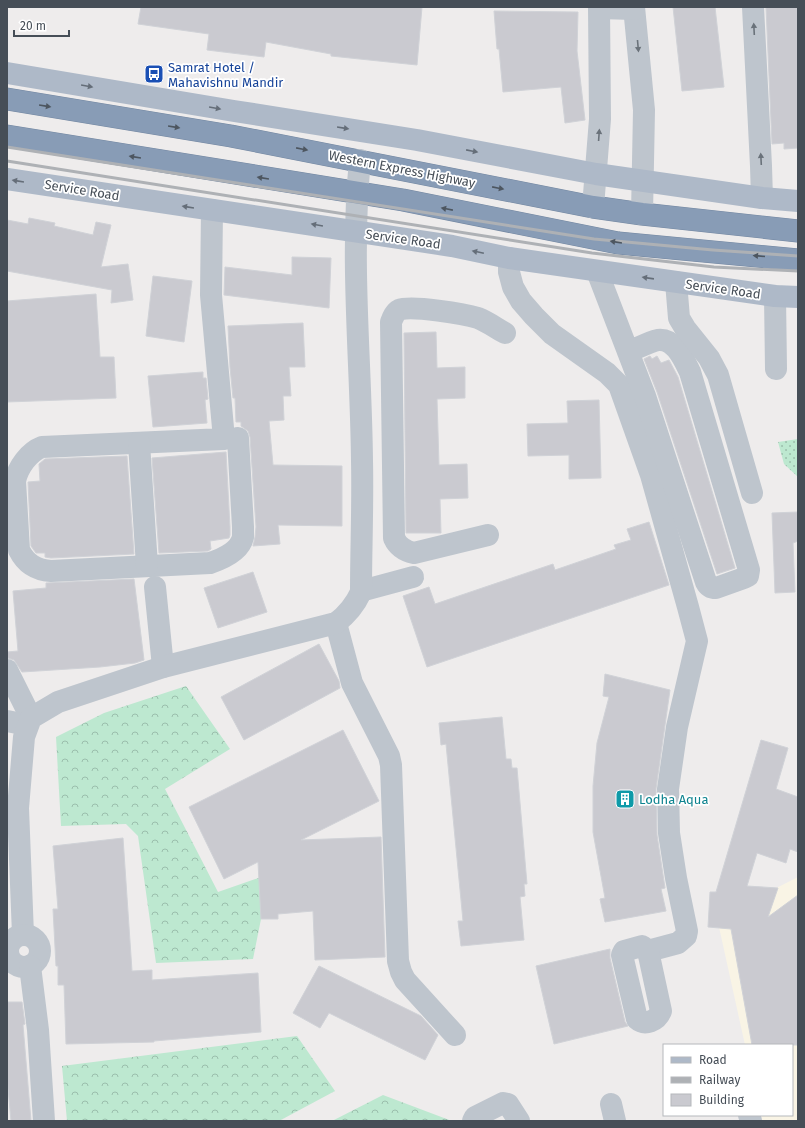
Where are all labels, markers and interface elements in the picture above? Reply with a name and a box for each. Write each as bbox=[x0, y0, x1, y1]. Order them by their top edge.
scale bar bbox=[14, 12, 69, 38]
text: 20 m bbox=[20, 19, 46, 33]
one-way arrow bbox=[751, 22, 757, 35]
one-way arrow bbox=[634, 40, 641, 52]
place label: Samrat Hotel / Mahavishnu Mandir bbox=[168, 60, 283, 90]
bus stop icon: Samrat Hotel / Mahavishnu Mandir bbox=[143, 63, 165, 85]
one-way arrow bbox=[81, 84, 93, 90]
one-way arrow bbox=[39, 103, 52, 109]
one-way arrow bbox=[209, 105, 221, 111]
one-way arrow bbox=[168, 124, 180, 130]
one-way arrow bbox=[337, 125, 350, 131]
one-way arrow bbox=[595, 129, 602, 141]
one-way arrow bbox=[296, 147, 308, 153]
street label: Western Express Highway bbox=[327, 147, 477, 191]
one-way arrow bbox=[465, 148, 478, 154]
one-way arrow bbox=[758, 152, 764, 165]
one-way arrow bbox=[129, 154, 141, 160]
one-way arrow bbox=[257, 175, 269, 181]
street label: Service Road bbox=[43, 177, 121, 203]
one-way arrow bbox=[12, 178, 24, 184]
one-way arrow bbox=[492, 185, 504, 191]
one-way arrow bbox=[182, 204, 194, 210]
one-way arrow bbox=[441, 205, 453, 211]
one-way arrow bbox=[311, 222, 323, 228]
street label: Service Road bbox=[364, 226, 442, 252]
one-way arrow bbox=[610, 239, 622, 245]
one-way arrow bbox=[472, 248, 485, 254]
one-way arrow bbox=[753, 253, 765, 260]
one-way arrow bbox=[642, 275, 654, 281]
street label: Service Road bbox=[684, 276, 762, 302]
building icon: Lodha Aqua bbox=[614, 788, 636, 810]
place label: Lodha Aqua bbox=[639, 792, 709, 807]
legend bbox=[663, 1044, 793, 1116]
text: Road bbox=[699, 1053, 727, 1067]
text: Railway bbox=[699, 1073, 740, 1087]
text: Building bbox=[699, 1093, 745, 1107]

